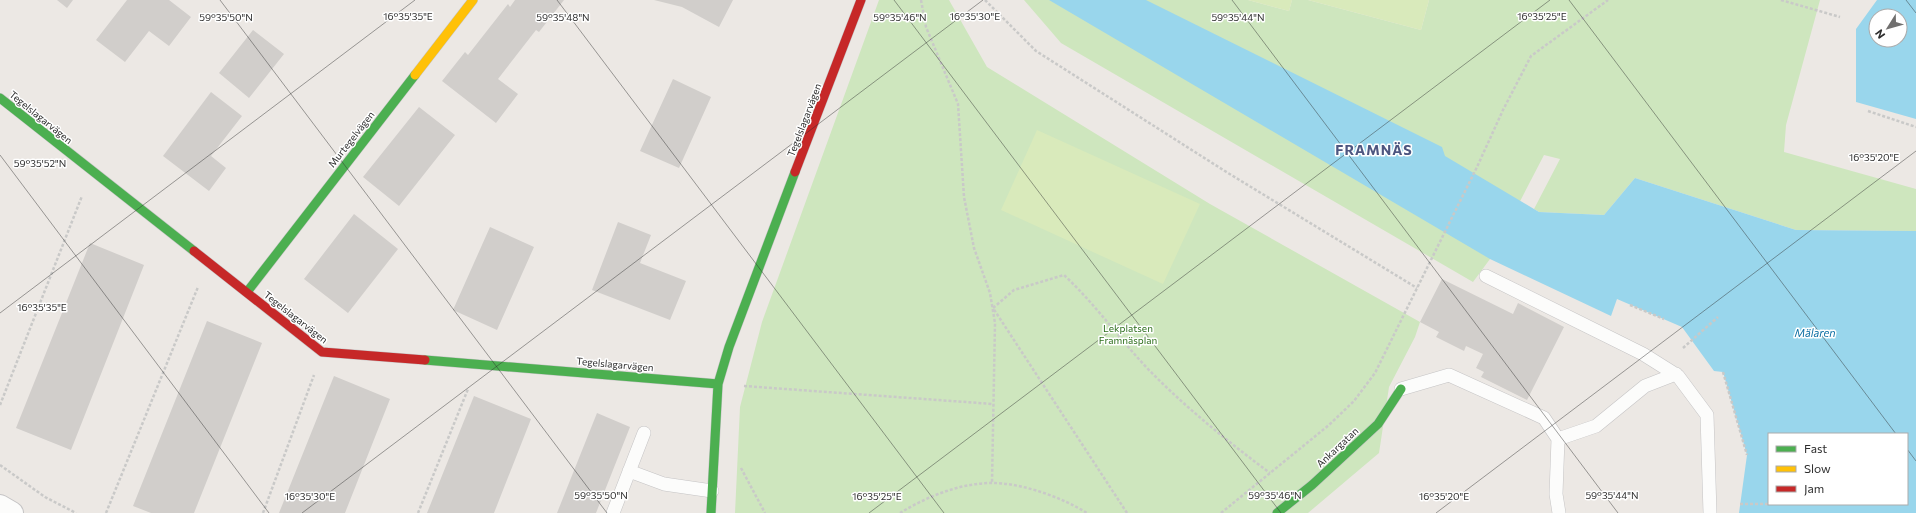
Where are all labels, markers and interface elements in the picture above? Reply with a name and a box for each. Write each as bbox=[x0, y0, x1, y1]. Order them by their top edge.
north arrow bbox=[1868, 8, 1908, 48]
text: 16°35'35"E bbox=[383, 10, 433, 22]
text: 16°35'30"E bbox=[950, 10, 1000, 22]
text: 16°35'25"E bbox=[1517, 10, 1567, 22]
text: 59°35'50"N bbox=[199, 11, 253, 23]
text: 59°35'48"N bbox=[536, 11, 590, 23]
text: 59°35'46"N bbox=[873, 11, 927, 23]
text: 59°35'44"N bbox=[1211, 11, 1265, 23]
text: N bbox=[1872, 27, 1887, 42]
street label: Tegelslagarvägen bbox=[785, 82, 823, 158]
street label: Tegelslagarvägen bbox=[7, 88, 75, 146]
street label: Murtegelvägen bbox=[325, 108, 377, 170]
district label: FRAMNÄS bbox=[1335, 141, 1413, 158]
text: 16°35'20"E bbox=[1849, 151, 1899, 163]
text: 59°35'52"N bbox=[14, 157, 66, 169]
street label: Tegelslagarvägen bbox=[262, 288, 330, 346]
text: 16°35'35"E bbox=[17, 301, 67, 313]
park label: Lekplatsen Framnäsplan bbox=[1099, 322, 1157, 346]
water label: Mälaren bbox=[1795, 326, 1835, 339]
street label: Tegelslagarvägen bbox=[576, 355, 654, 373]
street label: Ankargatan bbox=[1314, 425, 1360, 469]
legend bbox=[1768, 433, 1908, 505]
text: Fast bbox=[1804, 441, 1827, 455]
text: Slow bbox=[1804, 461, 1831, 475]
text: Jam bbox=[1804, 481, 1824, 496]
text: 59°35'50"N bbox=[574, 489, 628, 501]
text: 59°35'46"N bbox=[1248, 489, 1302, 501]
text: 59°35'44"N bbox=[1585, 489, 1639, 501]
text: 16°35'30"E bbox=[285, 490, 335, 502]
text: 16°35'25"E bbox=[852, 490, 902, 502]
text: 16°35'20"E bbox=[1419, 490, 1469, 502]

